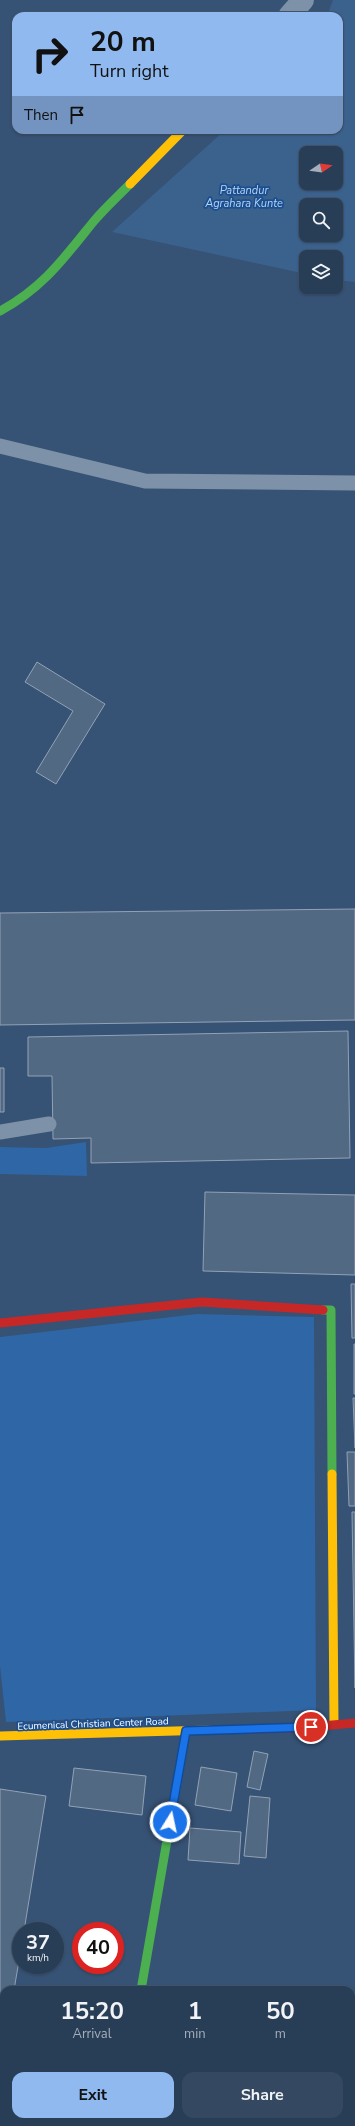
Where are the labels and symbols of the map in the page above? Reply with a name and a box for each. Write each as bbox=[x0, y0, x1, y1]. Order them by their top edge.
north arrow bbox=[299, 146, 343, 190]
water label: Pattandur Agrahara Kunte bbox=[204, 183, 283, 211]
pin bbox=[294, 1710, 328, 1744]
street label: Ecumenical Christian Center Road bbox=[17, 1714, 169, 1734]
position arrow bbox=[149, 1801, 191, 1843]
speed limit sign: 40 bbox=[72, 1922, 124, 1974]

